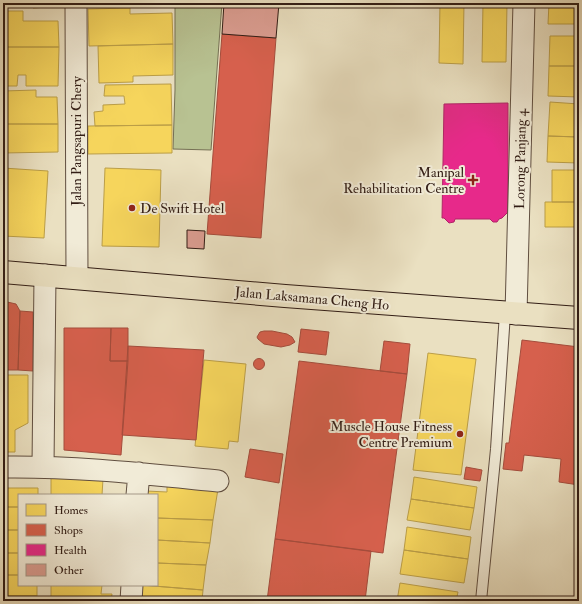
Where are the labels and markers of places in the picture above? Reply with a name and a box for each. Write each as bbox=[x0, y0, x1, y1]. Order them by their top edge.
place label: Manipal Rehabilitation Centre bbox=[343, 164, 464, 197]
marker: Manipal Rehabilitation Centre bbox=[467, 174, 479, 186]
place label: De Swift Hotel bbox=[140, 200, 225, 217]
marker: De Swift Hotel bbox=[127, 203, 137, 213]
place label: Muscle House Fitness Centre Premium bbox=[330, 418, 452, 451]
marker: Muscle House Fitness Centre Premium bbox=[455, 429, 465, 439]

